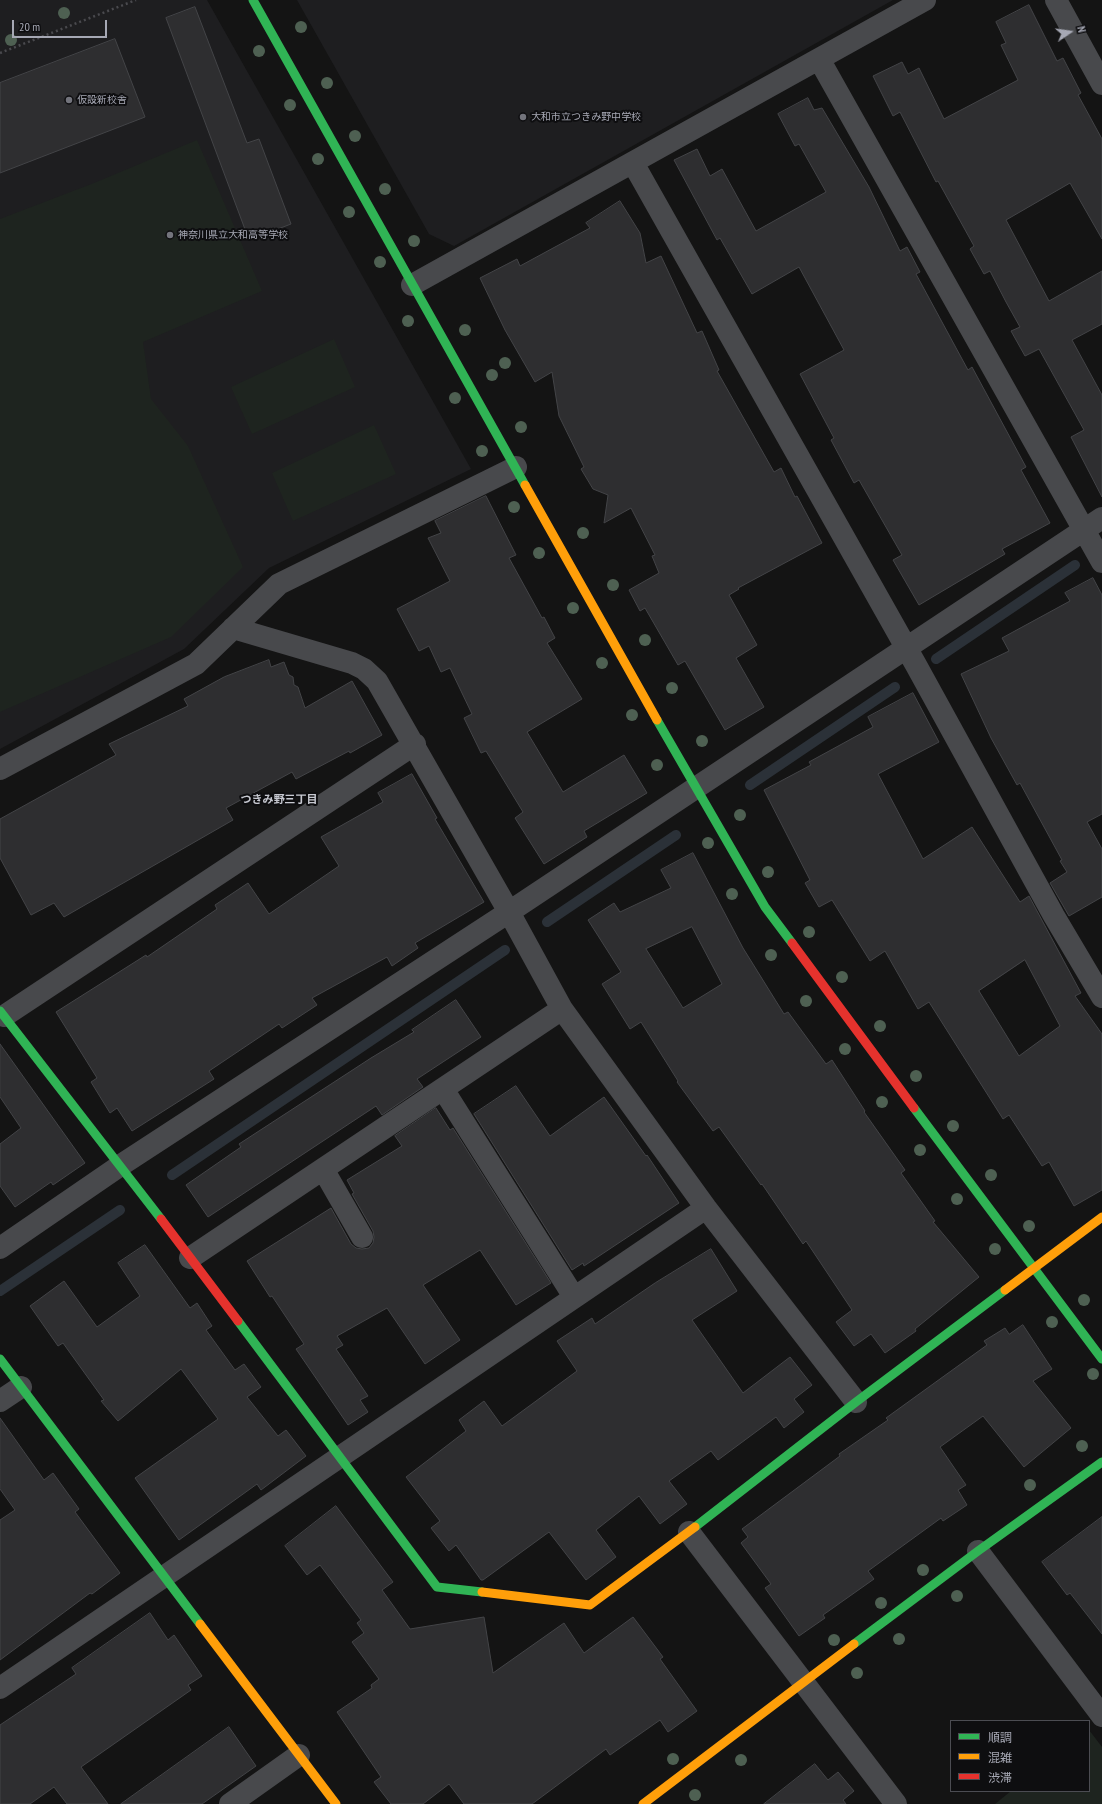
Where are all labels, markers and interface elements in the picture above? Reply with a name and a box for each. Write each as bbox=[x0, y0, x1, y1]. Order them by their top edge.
scale bar bbox=[14, 12, 109, 38]
north arrow bbox=[1050, 12, 1090, 52]
text: 20 m bbox=[19, 19, 40, 34]
text: N bbox=[1074, 25, 1089, 34]
place label: 仮設新校舎 bbox=[77, 94, 127, 106]
marker: 仮設新校舎 bbox=[64, 95, 74, 105]
place label: 大和市立つきみ野中学校 bbox=[531, 111, 641, 123]
marker: 大和市立つきみ野中学校 bbox=[518, 112, 528, 122]
place label: 神奈川県立大和高等学校 bbox=[178, 229, 288, 241]
marker: 神奈川県立大和高等学校 bbox=[165, 230, 175, 240]
district label: つきみ野三丁目 bbox=[241, 793, 317, 807]
legend bbox=[950, 1720, 1090, 1792]
text: 順調 bbox=[988, 1730, 1012, 1745]
text: 混雑 bbox=[988, 1750, 1012, 1765]
text: 渋滞 bbox=[988, 1770, 1012, 1785]

